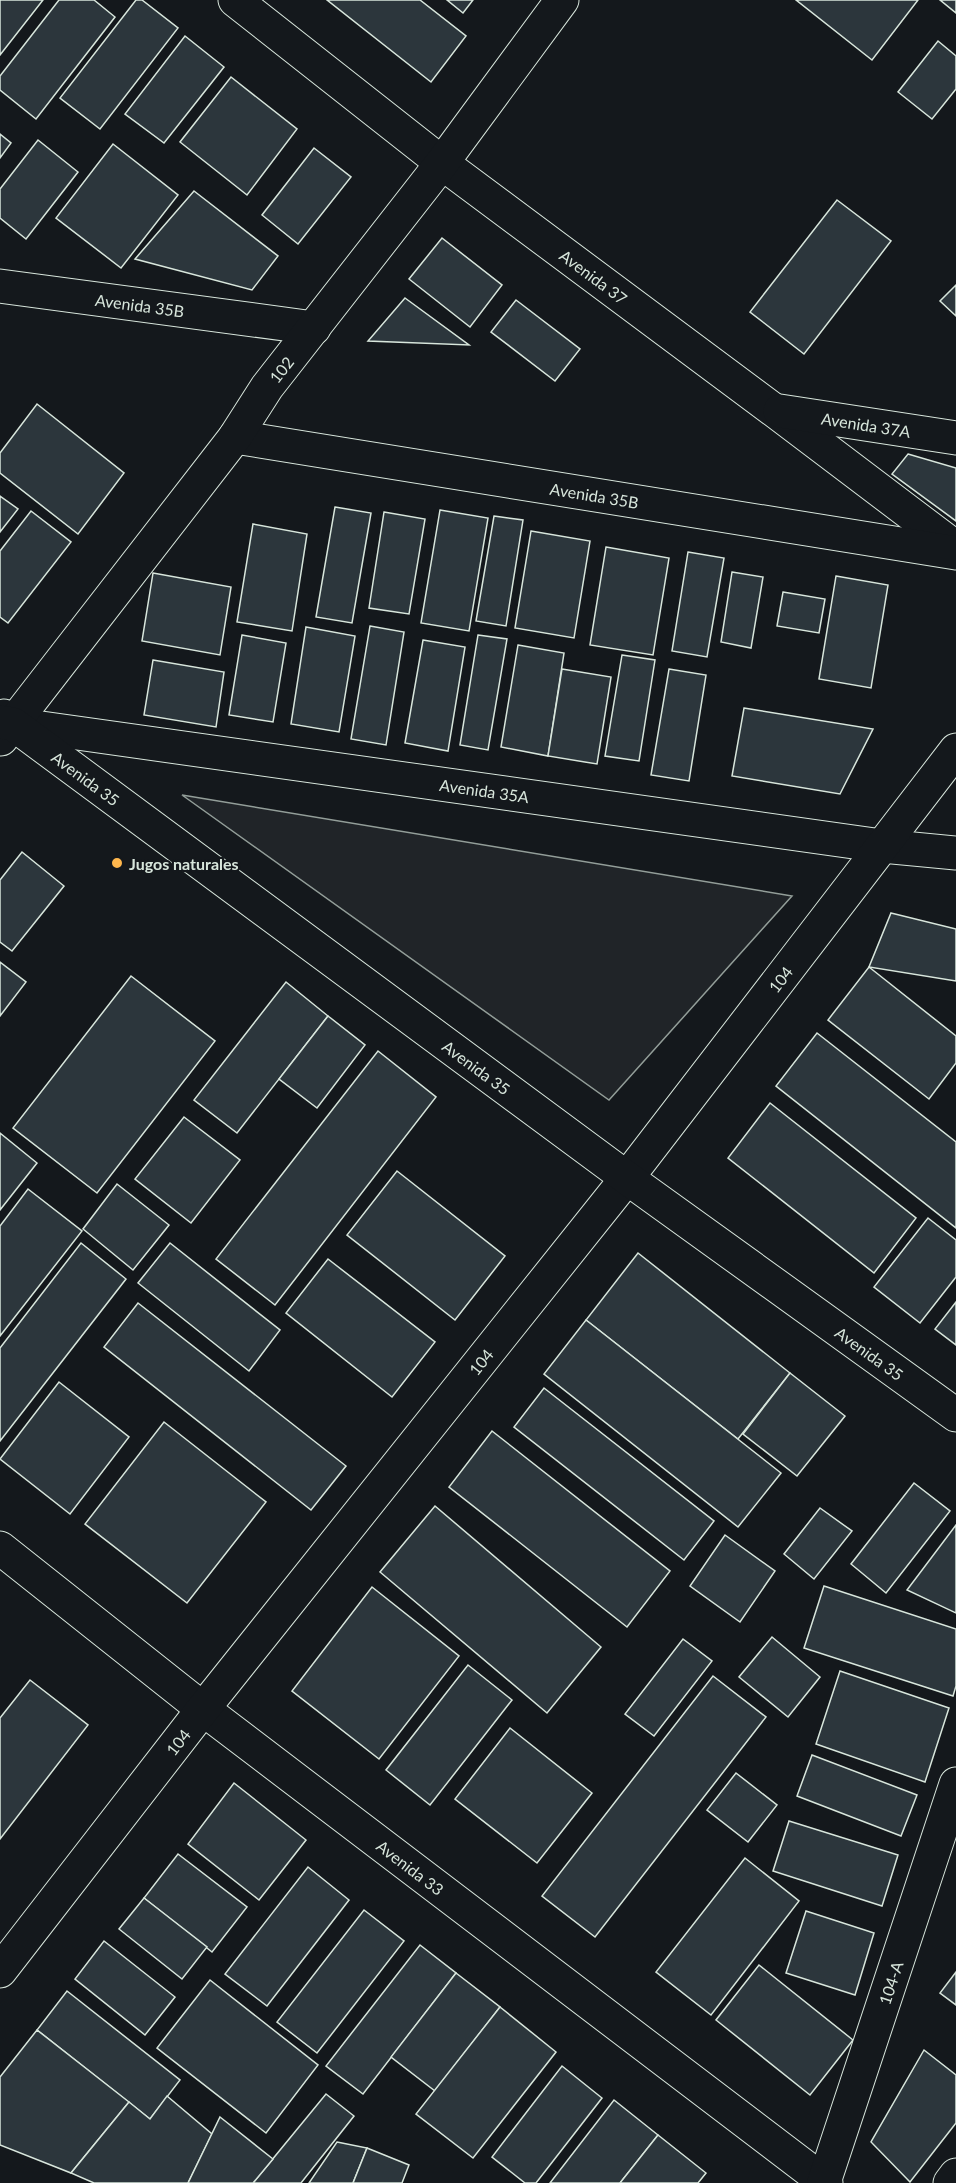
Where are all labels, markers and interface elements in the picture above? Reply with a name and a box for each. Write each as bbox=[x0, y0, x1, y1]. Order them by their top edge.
street label: Avenida 37 bbox=[557, 245, 631, 307]
street label: Avenida 35B bbox=[94, 289, 185, 320]
street label: 102 bbox=[265, 352, 297, 386]
street label: Avenida 37A bbox=[820, 408, 912, 440]
street label: Avenida 35B bbox=[549, 478, 640, 511]
street label: Avenida 35 bbox=[49, 747, 123, 809]
street label: Avenida 35A bbox=[438, 775, 530, 806]
place label: Jugos naturales bbox=[129, 854, 239, 873]
marker: Jugos naturales bbox=[110, 856, 124, 870]
street label: 104 bbox=[764, 962, 796, 996]
street label: Avenida 35 bbox=[439, 1036, 514, 1098]
street label: Avenida 35 bbox=[832, 1322, 907, 1384]
street label: 104 bbox=[464, 1345, 497, 1378]
street label: 104 bbox=[162, 1725, 194, 1759]
street label: Avenida 33 bbox=[373, 1835, 448, 1898]
street label: 104-A bbox=[874, 1958, 906, 2007]

